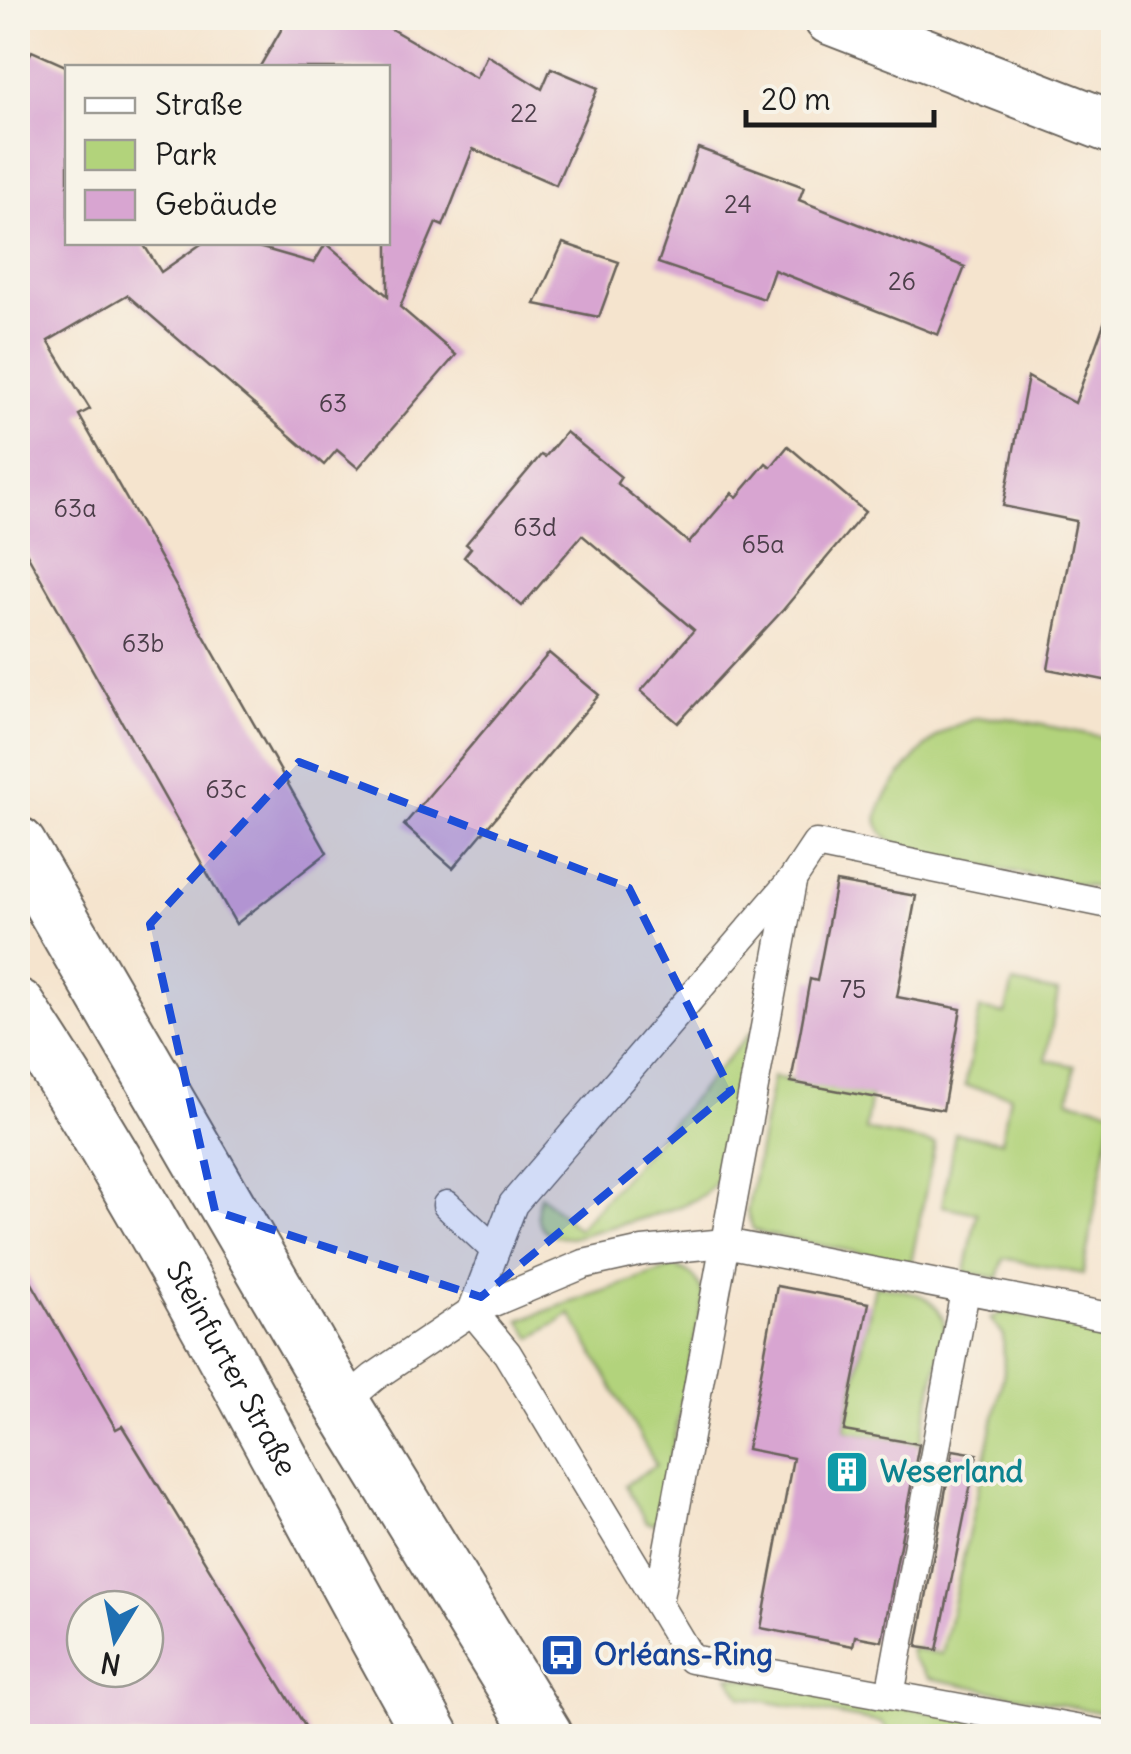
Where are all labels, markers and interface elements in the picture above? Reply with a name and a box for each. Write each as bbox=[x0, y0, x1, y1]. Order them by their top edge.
legend bbox=[65, 65, 390, 245]
scale bar bbox=[746, 65, 934, 127]
text: 20 m bbox=[761, 80, 831, 118]
text: Straße bbox=[155, 85, 243, 123]
house number: 22 bbox=[510, 97, 538, 129]
text: Park bbox=[155, 135, 217, 173]
text: Gebäude bbox=[155, 185, 277, 223]
house number: 24 bbox=[724, 188, 752, 220]
house number: 26 bbox=[888, 265, 916, 297]
house number: 63 bbox=[319, 387, 347, 419]
house number: 63a bbox=[54, 492, 96, 524]
house number: 63d bbox=[513, 511, 557, 543]
house number: 65a bbox=[741, 528, 785, 560]
house number: 63b bbox=[122, 627, 164, 659]
house number: 63c bbox=[205, 773, 247, 805]
house number: 75 bbox=[840, 973, 866, 1005]
street label: Steinfurter Straße bbox=[158, 1254, 306, 1482]
building icon: Weserland bbox=[824, 1449, 870, 1495]
place label: Weserland bbox=[880, 1452, 1024, 1490]
north arrow bbox=[65, 1589, 165, 1689]
bus stop icon: Orléans-Ring bbox=[539, 1632, 585, 1678]
place label: Orléans-Ring bbox=[594, 1635, 773, 1673]
text: N bbox=[98, 1644, 123, 1683]

